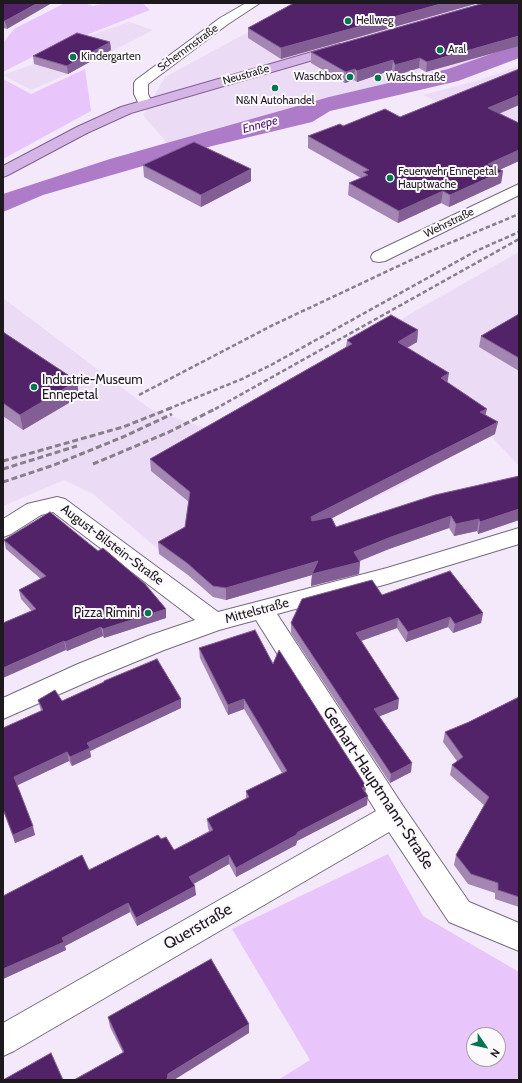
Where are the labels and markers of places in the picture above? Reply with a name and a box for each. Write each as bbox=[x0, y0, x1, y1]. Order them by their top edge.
place label: Hellweg bbox=[356, 14, 393, 28]
marker: Hellweg bbox=[343, 16, 353, 26]
place label: Aral bbox=[448, 43, 466, 57]
marker: Aral bbox=[435, 45, 445, 55]
place label: Kindergarten bbox=[81, 50, 141, 64]
marker: Kindergarten bbox=[68, 52, 78, 62]
place label: Waschbox bbox=[294, 70, 342, 84]
place label: Waschstraße bbox=[386, 71, 446, 85]
marker: Waschbox bbox=[345, 72, 355, 82]
marker: Waschstraße bbox=[373, 73, 383, 83]
marker: N&N Autohandel bbox=[270, 83, 280, 93]
place label: N&N Autohandel bbox=[236, 94, 314, 108]
place label: Feuerwehr Ennepetal Hauptwache bbox=[398, 165, 497, 191]
marker: Feuerwehr Ennepetal Hauptwache bbox=[385, 173, 395, 183]
place label: Industrie-Museum Ennepetal bbox=[42, 372, 143, 403]
marker: Industrie-Museum Ennepetal bbox=[29, 382, 39, 392]
place label: Pizza Rimini bbox=[74, 605, 140, 621]
marker: Pizza Rimini bbox=[143, 608, 153, 618]

